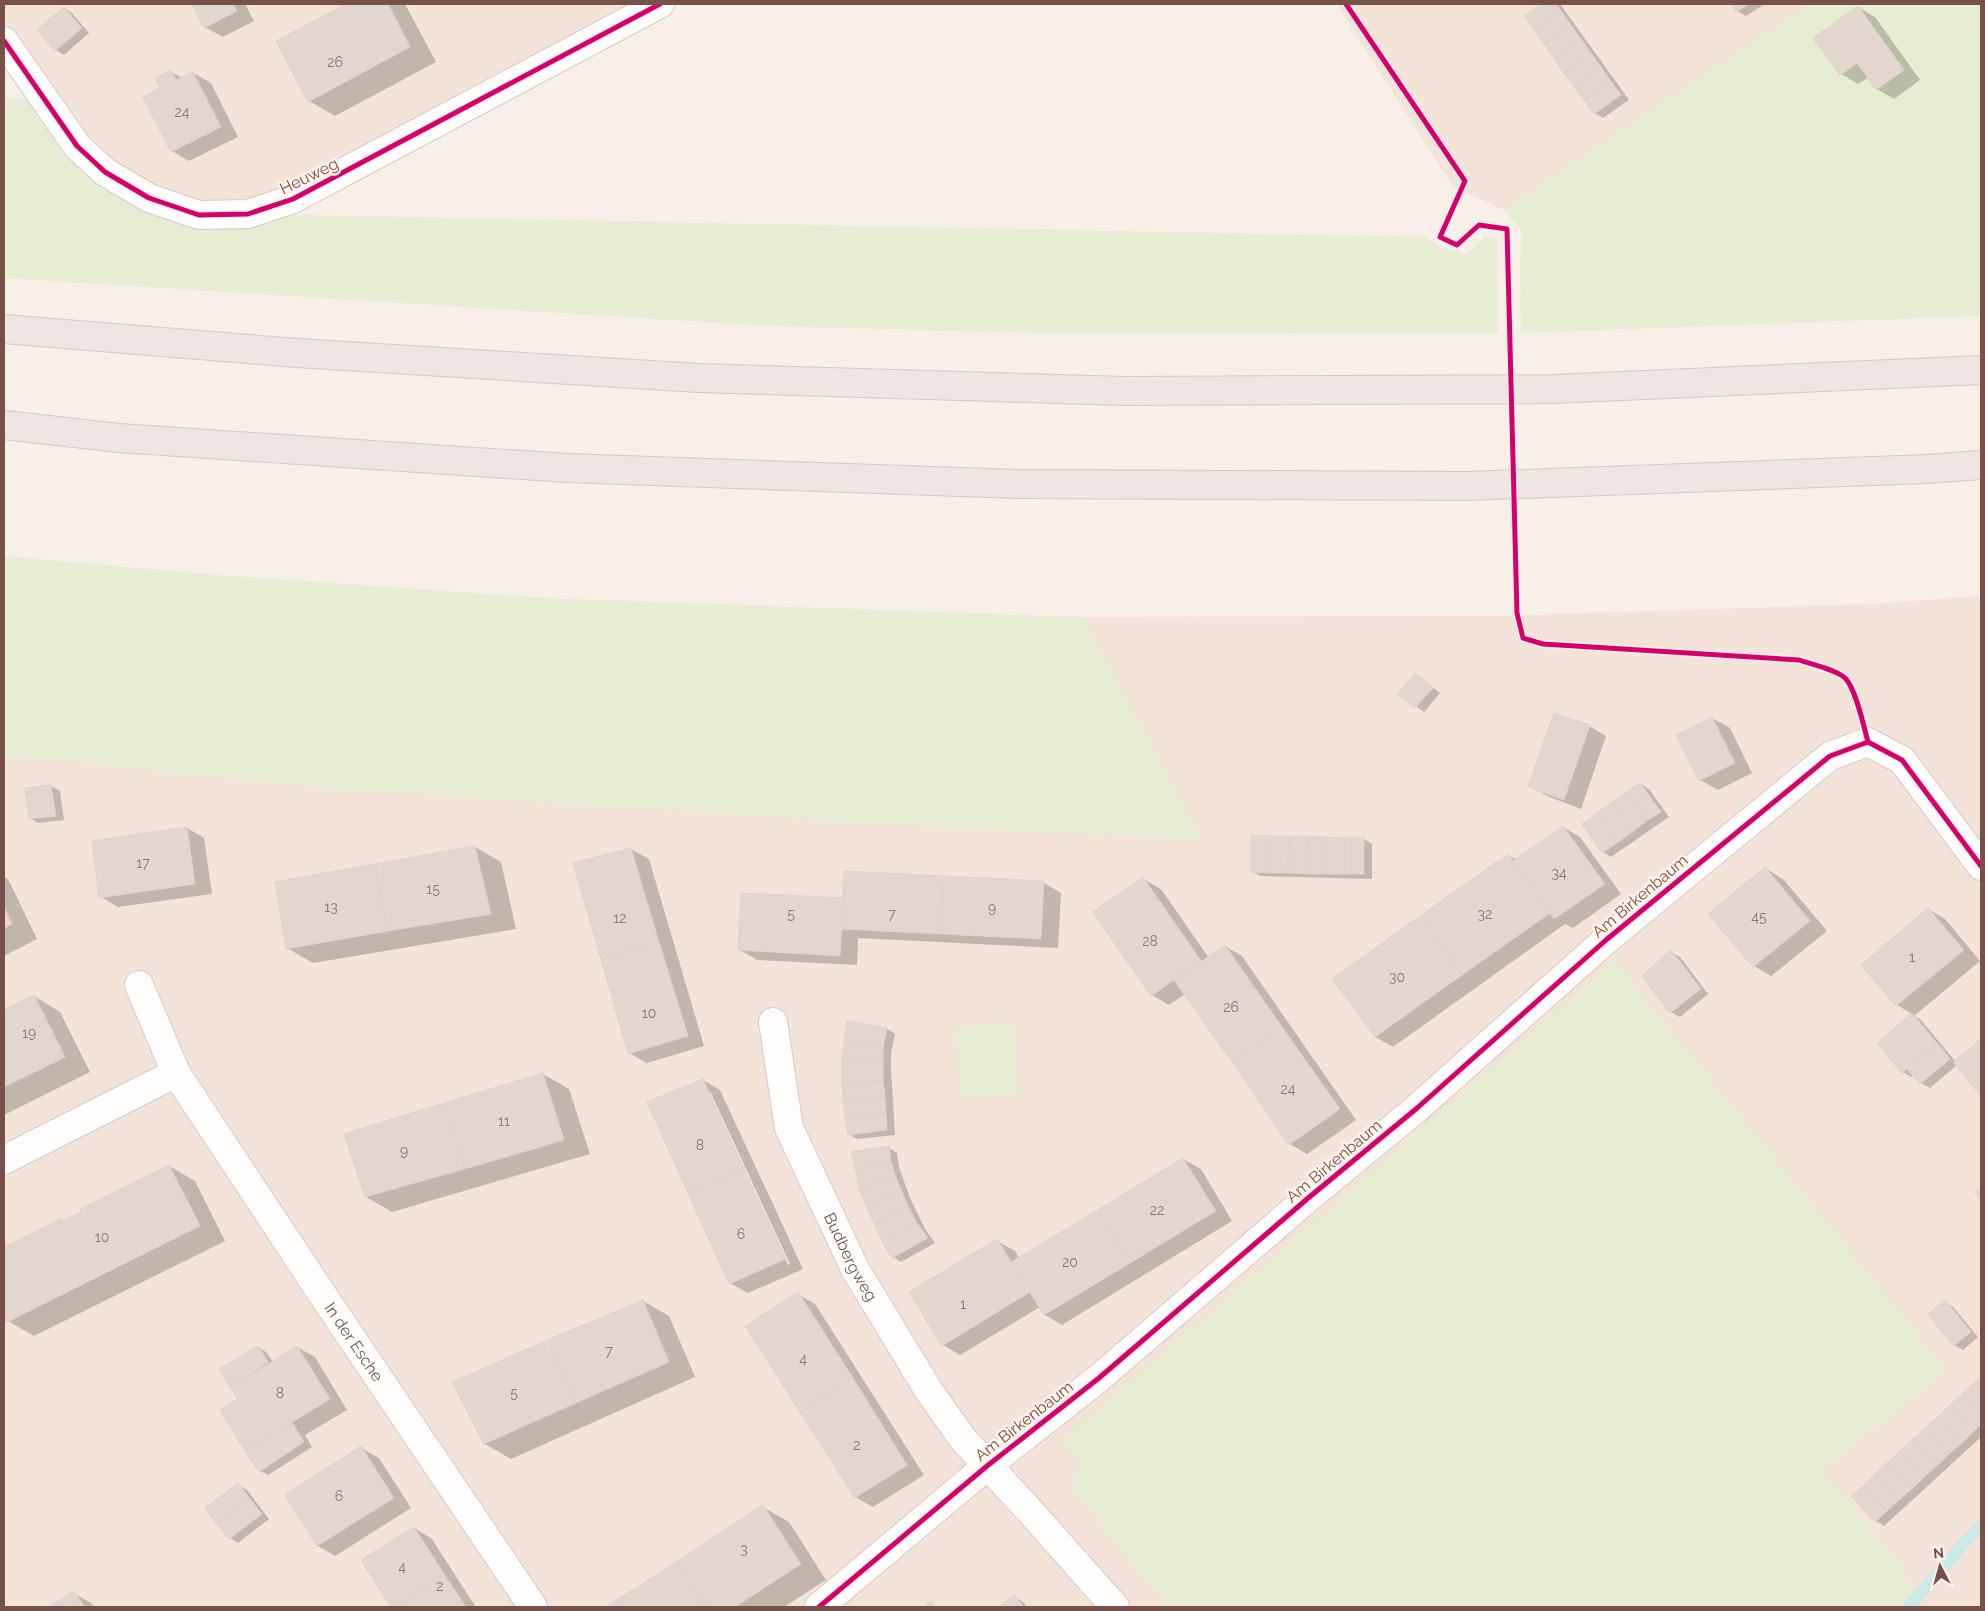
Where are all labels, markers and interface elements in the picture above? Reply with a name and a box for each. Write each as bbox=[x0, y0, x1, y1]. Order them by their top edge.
house number: 26 bbox=[327, 54, 343, 70]
house number: 24 bbox=[175, 104, 190, 120]
street label: Heuweg bbox=[277, 154, 341, 198]
street label: Am Birkenbaum bbox=[1588, 850, 1692, 942]
house number: 17 bbox=[136, 855, 150, 871]
house number: 34 bbox=[1551, 865, 1567, 881]
house number: 15 bbox=[426, 881, 440, 897]
house number: 13 bbox=[324, 899, 338, 915]
house number: 9 bbox=[988, 900, 996, 916]
house number: 5 bbox=[787, 906, 795, 922]
house number: 7 bbox=[888, 906, 896, 922]
house number: 32 bbox=[1478, 906, 1492, 922]
house number: 45 bbox=[1751, 909, 1767, 925]
house number: 12 bbox=[613, 910, 627, 926]
house number: 28 bbox=[1142, 933, 1158, 949]
house number: 1 bbox=[1909, 949, 1915, 965]
house number: 30 bbox=[1389, 969, 1405, 985]
house number: 26 bbox=[1223, 999, 1239, 1015]
house number: 10 bbox=[642, 1005, 656, 1021]
house number: 19 bbox=[22, 1025, 36, 1041]
house number: 24 bbox=[1281, 1081, 1296, 1097]
house number: 11 bbox=[498, 1113, 510, 1129]
street label: Am Birkenbaum bbox=[1282, 1115, 1386, 1207]
house number: 8 bbox=[696, 1137, 704, 1153]
house number: 9 bbox=[400, 1143, 408, 1159]
house number: 22 bbox=[1150, 1202, 1164, 1218]
street label: Budbergweg bbox=[820, 1210, 882, 1304]
house number: 6 bbox=[737, 1226, 745, 1242]
house number: 10 bbox=[95, 1229, 109, 1245]
house number: 20 bbox=[1062, 1254, 1078, 1270]
house number: 1 bbox=[960, 1296, 966, 1312]
street label: In der Esche bbox=[321, 1299, 388, 1385]
house number: 7 bbox=[605, 1343, 613, 1359]
house number: 4 bbox=[799, 1351, 807, 1367]
street label: Am Birkenbaum bbox=[971, 1377, 1077, 1465]
house number: 8 bbox=[276, 1385, 284, 1401]
house number: 5 bbox=[510, 1385, 518, 1401]
house number: 2 bbox=[853, 1437, 861, 1453]
house number: 6 bbox=[335, 1488, 343, 1504]
house number: 3 bbox=[740, 1541, 748, 1557]
north arrow bbox=[1915, 1541, 1965, 1591]
text: N bbox=[1932, 1545, 1945, 1562]
house number: 4 bbox=[398, 1559, 406, 1575]
house number: 2 bbox=[436, 1578, 444, 1594]

